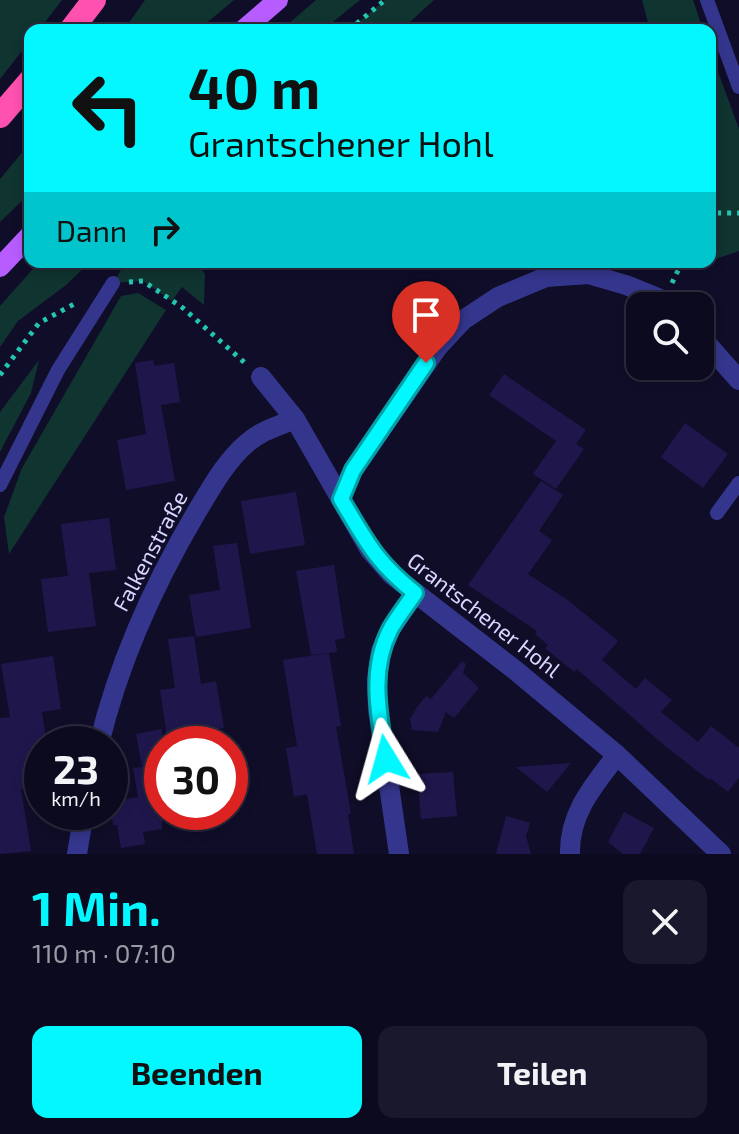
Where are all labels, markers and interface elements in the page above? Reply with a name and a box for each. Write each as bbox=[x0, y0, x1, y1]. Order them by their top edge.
text: 40 m bbox=[188, 53, 320, 120]
icon: left bbox=[56, 56, 160, 160]
text: Grantschener Hohl bbox=[188, 121, 494, 164]
icon: right bbox=[143, 208, 187, 252]
text: Dann bbox=[56, 212, 127, 248]
pin bbox=[392, 281, 460, 363]
map controls bbox=[626, 292, 714, 380]
button: search bbox=[626, 292, 714, 380]
icon: arrive bbox=[404, 293, 448, 337]
street label: Falkenstraße bbox=[107, 486, 192, 615]
street label: Grantschener Hohl bbox=[403, 546, 567, 682]
position arrow bbox=[344, 717, 428, 801]
speed limit sign: 30 bbox=[144, 726, 248, 830]
text: 23 bbox=[53, 744, 99, 792]
text: km/h bbox=[51, 786, 101, 810]
text: 1 Min. bbox=[32, 878, 161, 936]
button: close bbox=[623, 880, 707, 964]
text: 110 m · 07:10 bbox=[32, 937, 176, 968]
button: Beenden bbox=[32, 1026, 362, 1118]
button: Teilen bbox=[378, 1026, 707, 1118]

